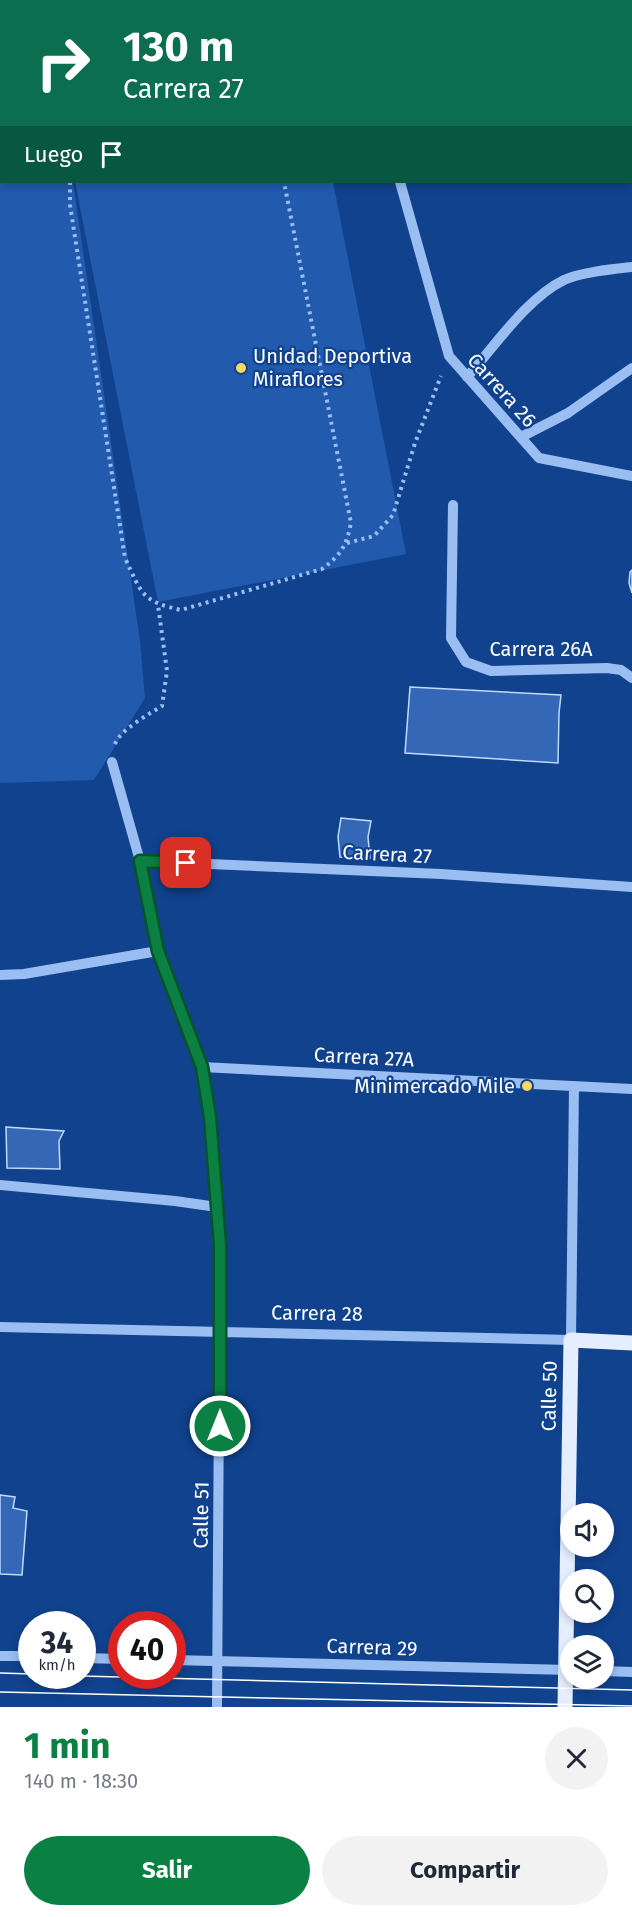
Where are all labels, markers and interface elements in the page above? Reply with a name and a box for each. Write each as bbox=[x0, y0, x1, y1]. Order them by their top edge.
text: 130 m bbox=[123, 22, 234, 72]
icon: right bbox=[24, 24, 102, 102]
text: Carrera 27 bbox=[123, 73, 244, 105]
icon: arrive bbox=[95, 138, 128, 171]
text: Luego bbox=[24, 141, 83, 168]
place label: Unidad Deportiva Miraflores bbox=[253, 344, 412, 391]
street label: Carrera 26 bbox=[463, 348, 541, 432]
marker: Unidad Deportiva Miraflores bbox=[234, 361, 248, 375]
street label: Carrera 26A bbox=[490, 637, 593, 661]
pin bbox=[160, 837, 211, 888]
street label: Carrera 27 bbox=[342, 840, 432, 868]
icon: arrive bbox=[169, 846, 202, 879]
street label: Carrera 27A bbox=[313, 1042, 415, 1072]
place label: Minimercado Mile bbox=[354, 1074, 515, 1098]
marker: Minimercado Mile bbox=[520, 1079, 534, 1093]
street label: Carrera 28 bbox=[271, 1300, 363, 1326]
street label: Calle 50 bbox=[536, 1360, 562, 1432]
position arrow bbox=[188, 1394, 252, 1458]
street label: Calle 51 bbox=[188, 1481, 214, 1549]
map controls bbox=[560, 1503, 614, 1689]
button: sound bbox=[560, 1503, 614, 1557]
button: search bbox=[560, 1569, 614, 1623]
speed limit sign: 40 bbox=[108, 1611, 186, 1689]
text: 34 bbox=[41, 1625, 73, 1661]
street label: Carrera 29 bbox=[326, 1633, 418, 1661]
button: layers bbox=[560, 1635, 614, 1689]
text: km/h bbox=[38, 1656, 76, 1674]
text: 1 min bbox=[24, 1724, 111, 1768]
button: close bbox=[545, 1727, 608, 1790]
text: 140 m · 18:30 bbox=[24, 1769, 138, 1793]
button: Salir bbox=[24, 1836, 310, 1905]
button: Compartir bbox=[322, 1836, 608, 1905]

